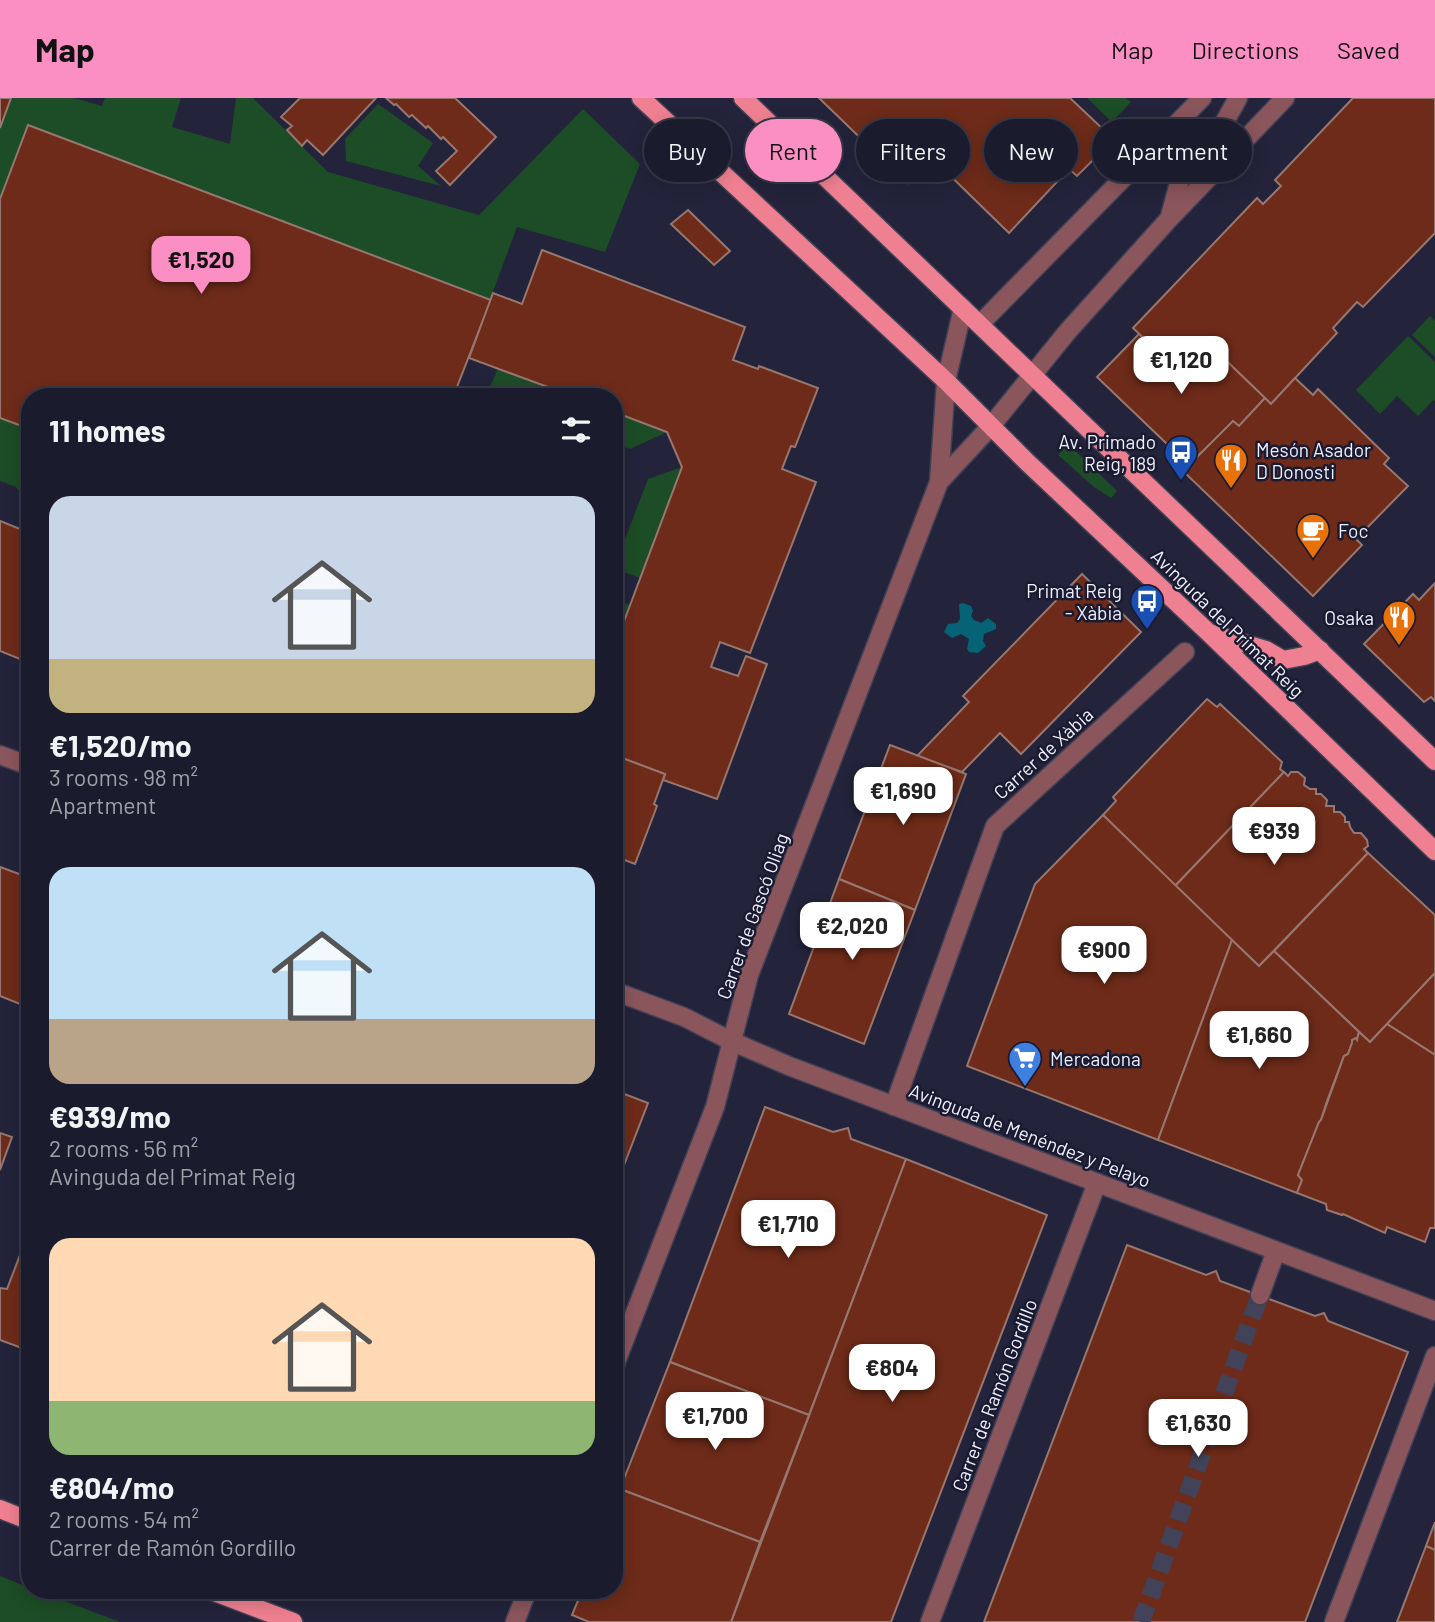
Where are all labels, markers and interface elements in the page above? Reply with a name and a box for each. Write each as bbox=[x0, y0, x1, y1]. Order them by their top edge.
text: Map bbox=[35, 29, 95, 69]
text: Map bbox=[1111, 35, 1154, 64]
text: Directions bbox=[1192, 35, 1299, 64]
text: Saved bbox=[1337, 35, 1400, 64]
chip: Buy bbox=[644, 119, 731, 182]
chip: Rent bbox=[745, 119, 842, 182]
chip: Filters bbox=[856, 119, 970, 182]
chip: New bbox=[984, 119, 1078, 182]
chip: Apartment bbox=[1092, 119, 1252, 182]
pin: €1,520 bbox=[144, 236, 258, 296]
text: €1,520 bbox=[167, 245, 235, 273]
pin: €1,120 bbox=[1124, 336, 1238, 396]
text: €1,120 bbox=[1150, 345, 1212, 373]
icon: filters bbox=[557, 411, 595, 449]
text: 11 homes bbox=[49, 412, 166, 448]
place label: Av. Primado Reig, 189 bbox=[1059, 430, 1156, 475]
bus stop icon: Av. Primado Reig, 189 bbox=[1162, 433, 1200, 482]
place label: Mesón Asador D Donosti bbox=[1256, 438, 1371, 483]
restaurant icon: Mesón Asador D Donosti bbox=[1212, 441, 1250, 490]
cafe icon: Foc bbox=[1294, 511, 1332, 560]
place label: Foc bbox=[1338, 519, 1368, 542]
icon: home bbox=[259, 542, 385, 668]
street label: Avinguda del Primat Reig bbox=[1147, 544, 1309, 702]
place label: Primat Reig - Xàbia bbox=[1026, 579, 1122, 624]
bus stop icon: Primat Reig - Xàbia bbox=[1128, 582, 1166, 631]
restaurant icon: Osaka bbox=[1380, 598, 1418, 647]
place label: Osaka bbox=[1324, 606, 1374, 629]
street label: Carrer de Xàbia bbox=[989, 702, 1097, 804]
text: €1,520/mo bbox=[49, 727, 192, 763]
text: 3 rooms · 98 m² bbox=[49, 763, 198, 791]
pin: €1,690 bbox=[846, 768, 960, 827]
text: €1,690 bbox=[870, 776, 936, 804]
text: Apartment bbox=[49, 791, 156, 819]
pin: €939 bbox=[1233, 808, 1315, 867]
text: €939 bbox=[1248, 816, 1300, 844]
street label: Carrer de Gascó Oliag bbox=[711, 830, 793, 1002]
pin: €2,020 bbox=[795, 902, 909, 962]
text: €2,020 bbox=[816, 911, 888, 939]
icon: home bbox=[259, 913, 385, 1039]
pin: €900 bbox=[1063, 926, 1145, 986]
text: €900 bbox=[1077, 935, 1131, 963]
pin: €1,660 bbox=[1202, 1012, 1316, 1071]
text: €1,660 bbox=[1226, 1020, 1292, 1048]
supermarket icon: Mercadona bbox=[1006, 1039, 1044, 1088]
place label: Mercadona bbox=[1050, 1047, 1141, 1070]
street label: Avinguda de Menéndez y Pelayo bbox=[906, 1078, 1154, 1192]
text: €939/mo bbox=[49, 1098, 171, 1134]
text: 2 rooms · 56 m² bbox=[49, 1134, 198, 1162]
text: Avinguda del Primat Reig bbox=[49, 1162, 296, 1190]
pin: €1,710 bbox=[731, 1200, 845, 1260]
text: €1,710 bbox=[757, 1209, 819, 1237]
icon: home bbox=[259, 1284, 385, 1410]
street label: Carrer de Ramón Gordillo bbox=[947, 1296, 1041, 1494]
pin: €804 bbox=[851, 1344, 933, 1404]
text: €804 bbox=[865, 1353, 919, 1381]
pin: €1,700 bbox=[658, 1392, 772, 1452]
pin: €1,630 bbox=[1141, 1400, 1255, 1459]
text: €1,700 bbox=[682, 1401, 748, 1429]
text: €1,630 bbox=[1165, 1408, 1231, 1436]
text: €804/mo bbox=[49, 1469, 175, 1505]
text: 2 rooms · 54 m² bbox=[49, 1505, 199, 1533]
text: Carrer de Ramón Gordillo bbox=[49, 1533, 296, 1561]

